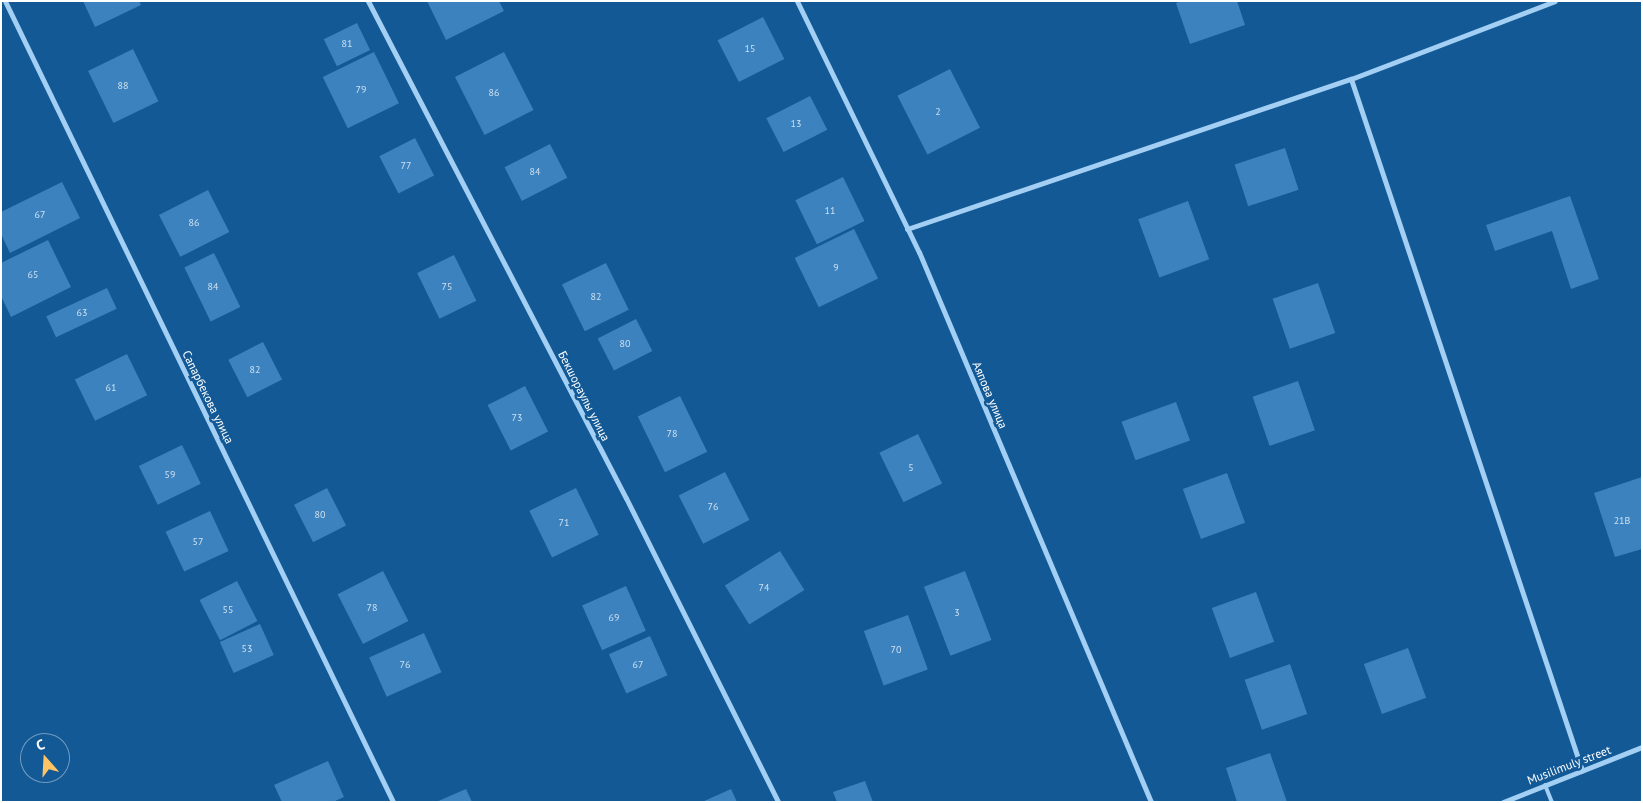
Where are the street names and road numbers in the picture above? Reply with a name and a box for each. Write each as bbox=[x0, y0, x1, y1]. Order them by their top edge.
street label: Сапарбекова улица bbox=[179, 348, 237, 446]
street label: Бекшораулы улица bbox=[555, 349, 613, 443]
street label: Аяпова улица bbox=[969, 359, 1011, 431]
street label: Musilimuly street bbox=[1525, 742, 1613, 788]

